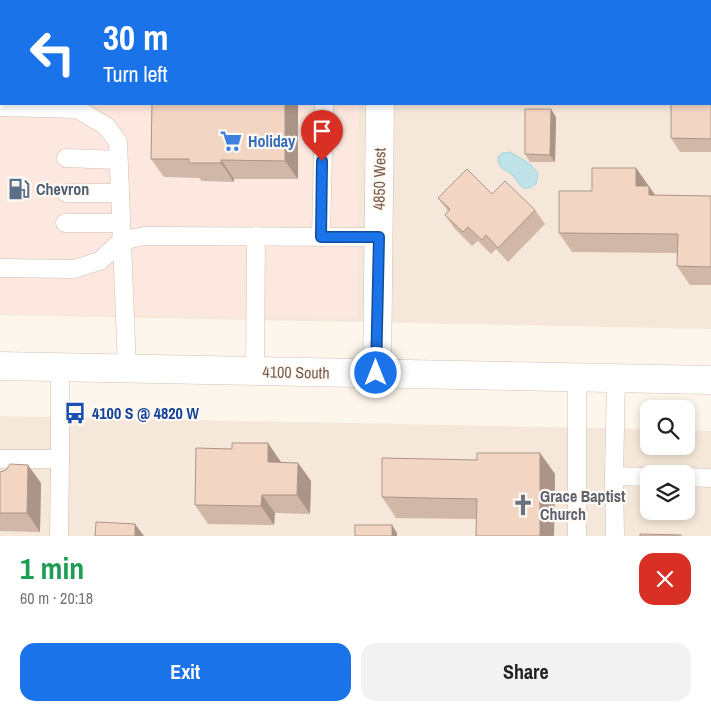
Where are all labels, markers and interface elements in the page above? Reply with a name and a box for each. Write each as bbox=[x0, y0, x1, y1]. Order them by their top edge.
text: 30 m bbox=[103, 14, 168, 61]
icon: left bbox=[20, 20, 85, 85]
text: Turn left bbox=[103, 59, 168, 89]
pin bbox=[301, 110, 343, 161]
icon: arrive bbox=[308, 117, 336, 145]
supermarket icon: Holiday bbox=[218, 128, 244, 154]
place label: Holiday bbox=[248, 130, 296, 152]
street label: 4850 West bbox=[367, 147, 391, 210]
fuel station icon: Chevron bbox=[6, 176, 32, 202]
place label: Chevron bbox=[36, 178, 89, 200]
position arrow bbox=[349, 346, 401, 398]
street label: 4100 South bbox=[262, 360, 330, 384]
bus stop icon: 4100 S @ 4820 W bbox=[62, 400, 88, 426]
map controls bbox=[640, 400, 695, 520]
button: search bbox=[640, 400, 695, 455]
place label: 4100 S @ 4820 W bbox=[92, 402, 200, 424]
button: layers bbox=[640, 465, 695, 520]
place label: Grace Baptist Church bbox=[540, 485, 626, 525]
church icon: Grace Baptist Church bbox=[510, 492, 536, 518]
text: 1 min bbox=[20, 548, 84, 588]
button: close bbox=[639, 553, 691, 605]
text: 60 m · 20:18 bbox=[20, 587, 93, 609]
button: Exit bbox=[20, 643, 351, 701]
button: Share bbox=[361, 643, 691, 701]

